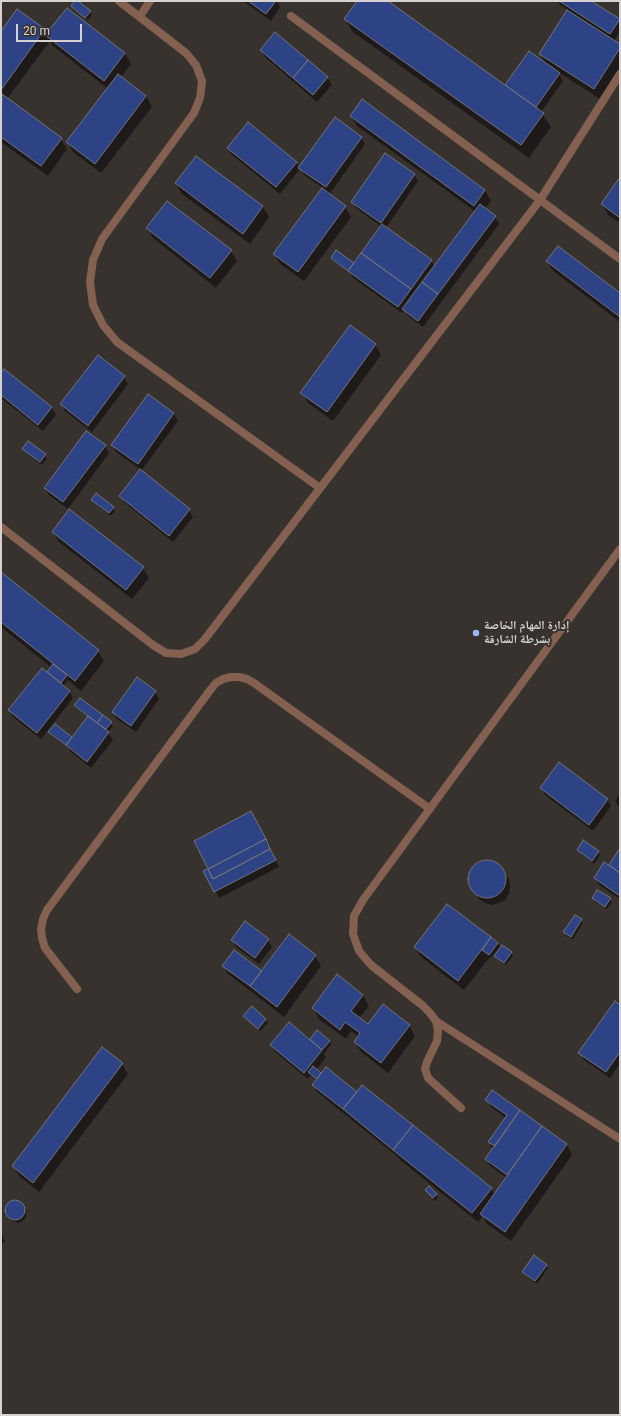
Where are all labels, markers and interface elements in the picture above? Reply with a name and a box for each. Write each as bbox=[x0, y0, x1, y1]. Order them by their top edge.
scale bar bbox=[18, 16, 84, 42]
text: 20 m bbox=[23, 24, 50, 38]
place label: إدارة المهام الخاصة بشرطة الشارقة bbox=[484, 619, 569, 647]
marker: إدارة المهام الخاصة بشرطة الشارقة bbox=[471, 628, 481, 638]

